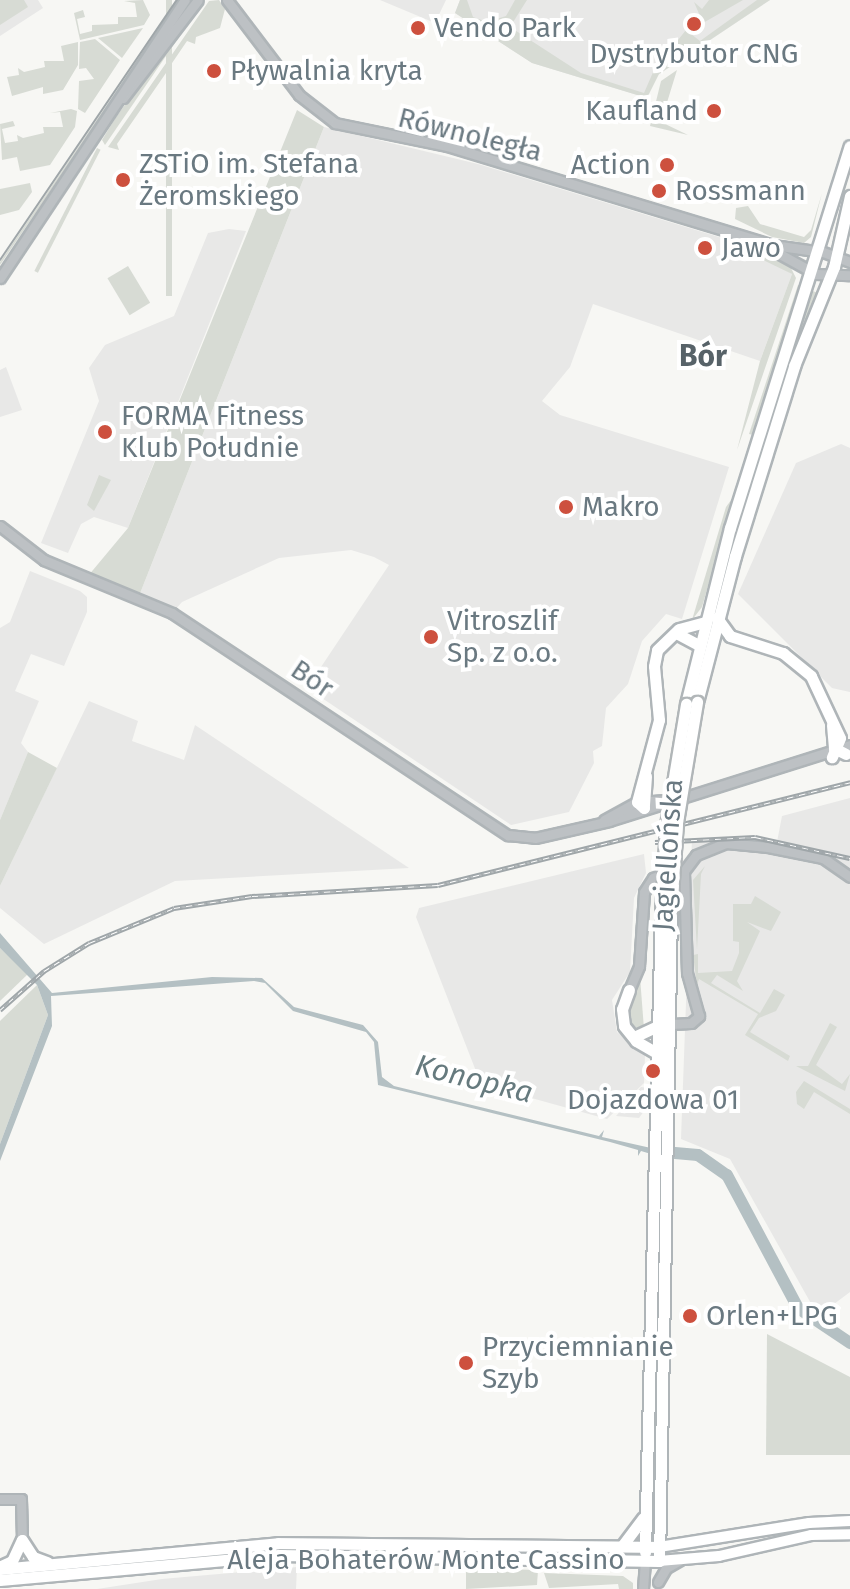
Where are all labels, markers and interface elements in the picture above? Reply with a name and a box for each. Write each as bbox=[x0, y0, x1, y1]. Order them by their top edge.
place label: Vendo Park bbox=[434, 11, 576, 45]
marker: Dystrybutor CNG bbox=[685, 15, 703, 33]
marker: Vendo Park bbox=[409, 19, 427, 37]
place label: Dystrybutor CNG bbox=[589, 37, 799, 71]
place label: Pływalnia kryta bbox=[230, 54, 423, 88]
marker: Pływalnia kryta bbox=[205, 62, 223, 80]
place label: Kaufland bbox=[585, 94, 698, 128]
street label: Równoległa bbox=[394, 101, 546, 169]
marker: Kaufland bbox=[705, 102, 723, 120]
place label: ZSTiO im. Stefana Żeromskiego bbox=[139, 147, 359, 213]
place label: Action bbox=[571, 148, 651, 182]
marker: Action bbox=[658, 156, 676, 174]
marker: ZSTiO im. Stefana Żeromskiego bbox=[114, 171, 132, 189]
place label: Rossmann bbox=[675, 174, 806, 208]
marker: Rossmann bbox=[650, 182, 668, 200]
place label: Jawo bbox=[721, 231, 781, 265]
marker: Jawo bbox=[696, 239, 714, 257]
district label: Bór bbox=[679, 338, 727, 374]
place label: FORMA Fitness Klub Południe bbox=[121, 399, 304, 465]
marker: FORMA Fitness Klub Południe bbox=[96, 423, 114, 441]
place label: Makro bbox=[582, 490, 660, 524]
marker: Makro bbox=[557, 498, 575, 516]
place label: Vitroszlif Sp. z o.o. bbox=[447, 604, 558, 670]
marker: Vitroszlif Sp. z o.o. bbox=[422, 628, 440, 646]
street label: Bór bbox=[284, 653, 340, 705]
street label: Jagiellońska bbox=[646, 778, 690, 932]
water label: Konopka bbox=[411, 1047, 537, 1111]
marker: Dojazdowa 01 bbox=[644, 1062, 662, 1080]
place label: Dojazdowa 01 bbox=[567, 1083, 739, 1117]
place label: Orlen+LPG bbox=[706, 1299, 838, 1333]
marker: Orlen+LPG bbox=[681, 1307, 699, 1325]
place label: Przyciemnianie Szyb bbox=[482, 1330, 674, 1396]
marker: Przyciemnianie Szyb bbox=[457, 1354, 475, 1372]
street label: Aleja Bohaterów Monte Cassino bbox=[227, 1543, 625, 1577]

